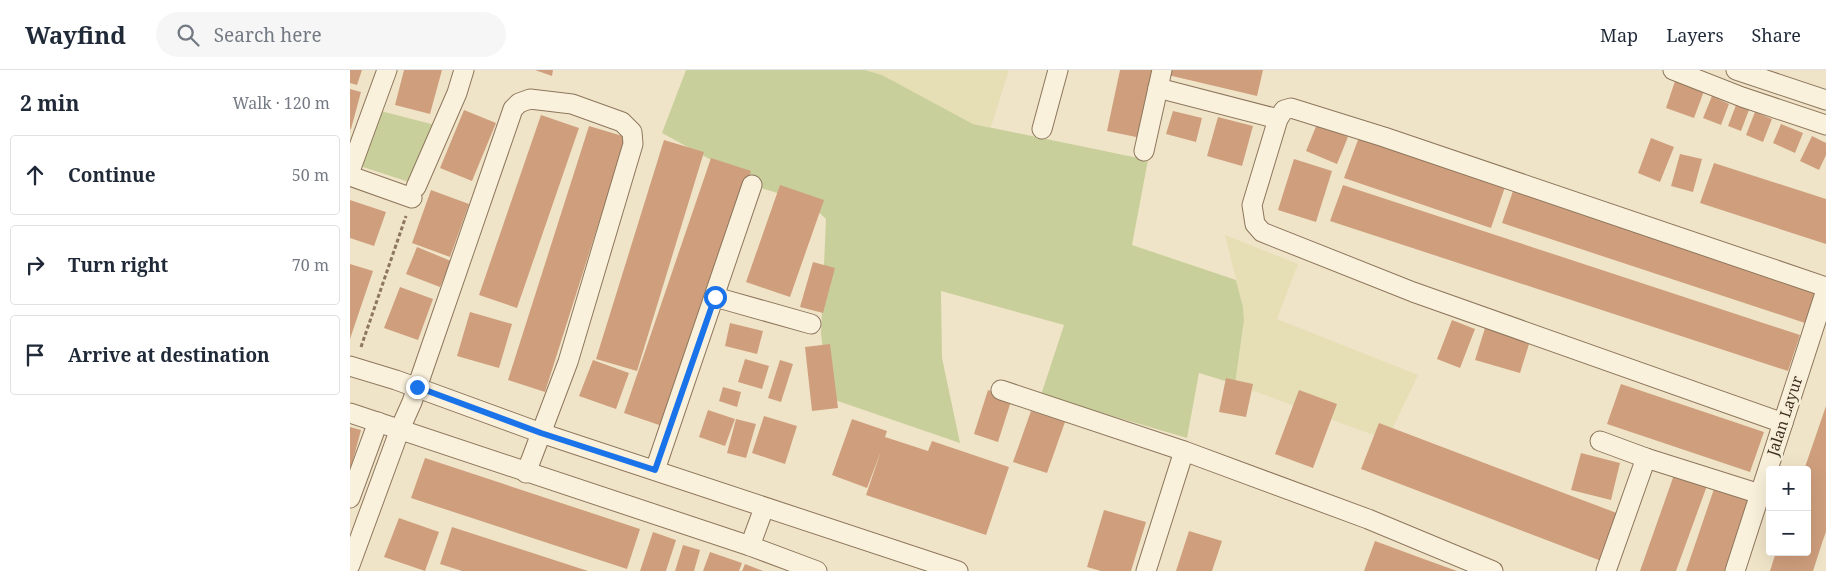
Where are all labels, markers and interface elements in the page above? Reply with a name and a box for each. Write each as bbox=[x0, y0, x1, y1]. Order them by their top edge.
search box bbox=[156, 12, 506, 57]
text: Wayfind bbox=[25, 18, 126, 51]
icon: search bbox=[174, 21, 202, 49]
text: Search here bbox=[214, 22, 322, 48]
text: Map bbox=[1600, 23, 1638, 47]
text: Layers bbox=[1666, 23, 1724, 47]
text: Share bbox=[1752, 23, 1801, 47]
text: 2 min bbox=[20, 89, 79, 117]
text: Walk · 120 m bbox=[233, 92, 330, 114]
icon: ahead bbox=[21, 161, 49, 189]
text: Continue bbox=[68, 162, 156, 188]
text: 50 m bbox=[292, 164, 329, 186]
icon: right bbox=[21, 251, 49, 279]
text: Turn right bbox=[68, 252, 168, 278]
text: 70 m bbox=[292, 254, 329, 276]
route start bbox=[704, 286, 727, 309]
icon: arrive bbox=[21, 341, 49, 369]
text: Arrive at destination bbox=[68, 342, 270, 368]
street label: Jalan Layur bbox=[1761, 373, 1806, 459]
route end bbox=[406, 376, 429, 399]
map controls bbox=[1766, 466, 1811, 556]
button: + bbox=[1766, 466, 1811, 511]
button: − bbox=[1766, 511, 1811, 556]

